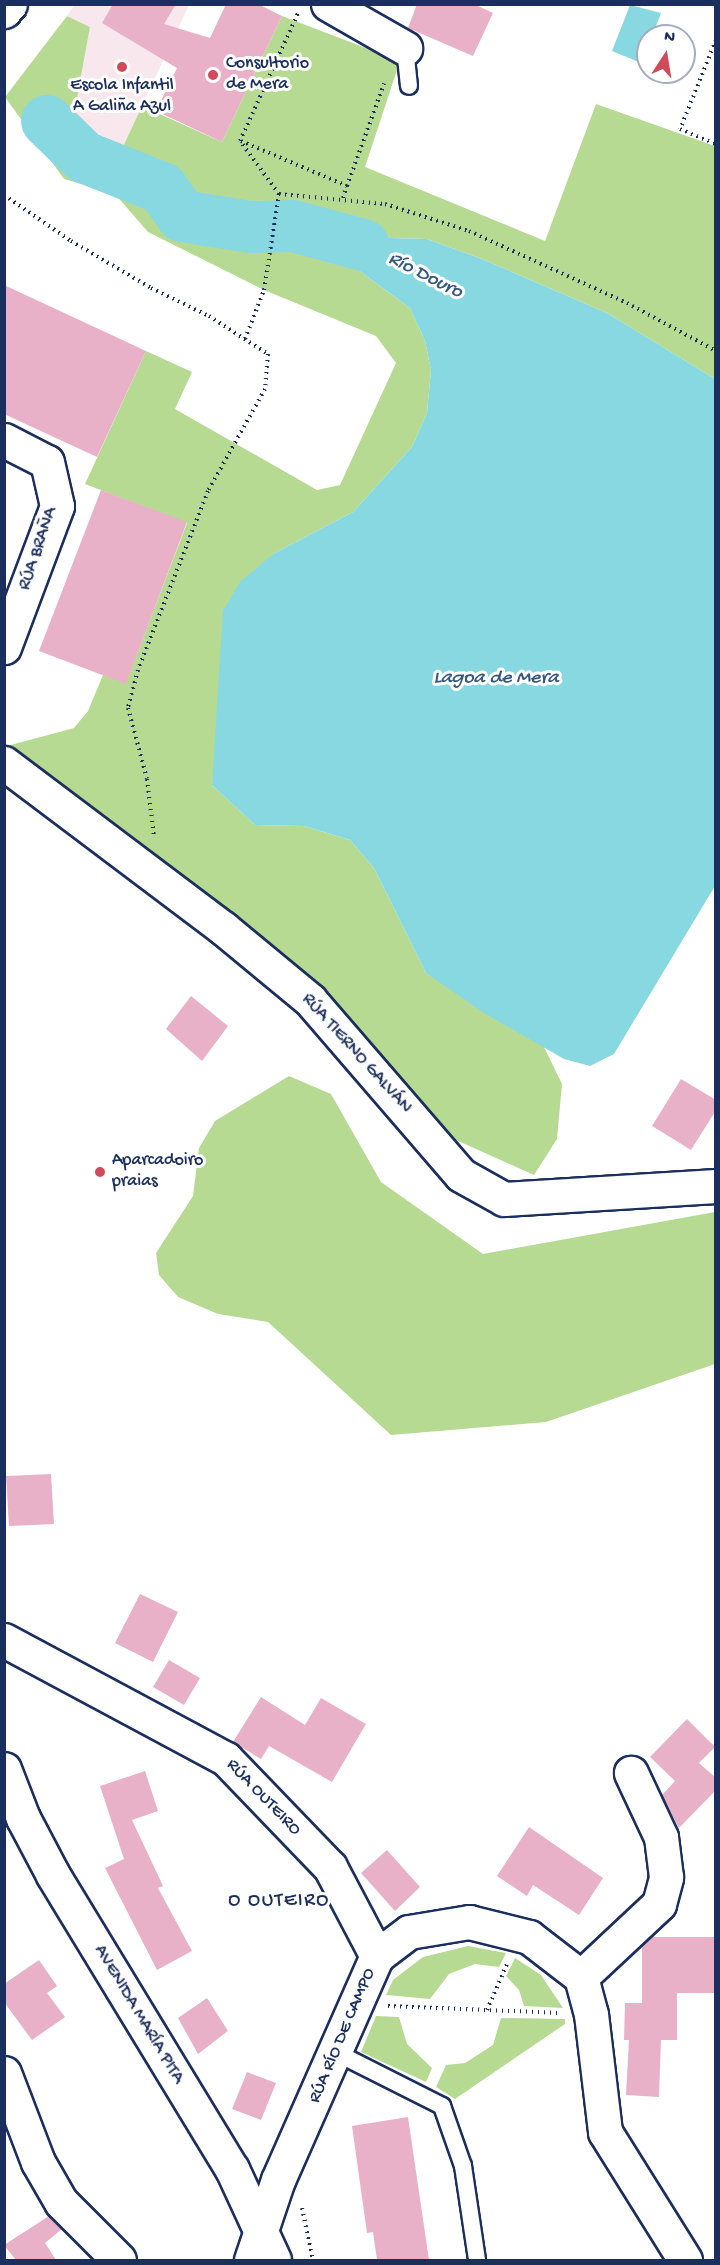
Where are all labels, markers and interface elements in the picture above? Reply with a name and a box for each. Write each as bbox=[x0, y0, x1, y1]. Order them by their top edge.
north arrow bbox=[636, 24, 696, 84]
text: N bbox=[662, 27, 677, 48]
place label: Consultorio de Mera bbox=[226, 54, 309, 97]
marker: Escola Infantil A Galiña Azul bbox=[115, 60, 129, 74]
marker: Consultorio de Mera bbox=[204, 66, 222, 84]
place label: Escola Infantil A Galiña Azul bbox=[70, 76, 174, 118]
water label: Río Douro bbox=[384, 247, 466, 305]
street label: RÚA BRAÑA bbox=[15, 505, 63, 593]
water label: Lagoa de Mera bbox=[433, 666, 559, 690]
street label: RÚA TIERNO GALVÁN bbox=[296, 989, 416, 1119]
place label: Aparcadoiro praias bbox=[112, 1151, 203, 1194]
marker: Aparcadoiro praias bbox=[93, 1165, 107, 1179]
street label: RÚA OUTEIRO bbox=[221, 1755, 305, 1841]
district label: O OUTEIRO bbox=[228, 1889, 330, 1913]
street label: AVENIDA MARÍA PITA bbox=[88, 1942, 188, 2088]
street label: RÚA RÍO DE CAMPO bbox=[305, 1965, 381, 2107]

